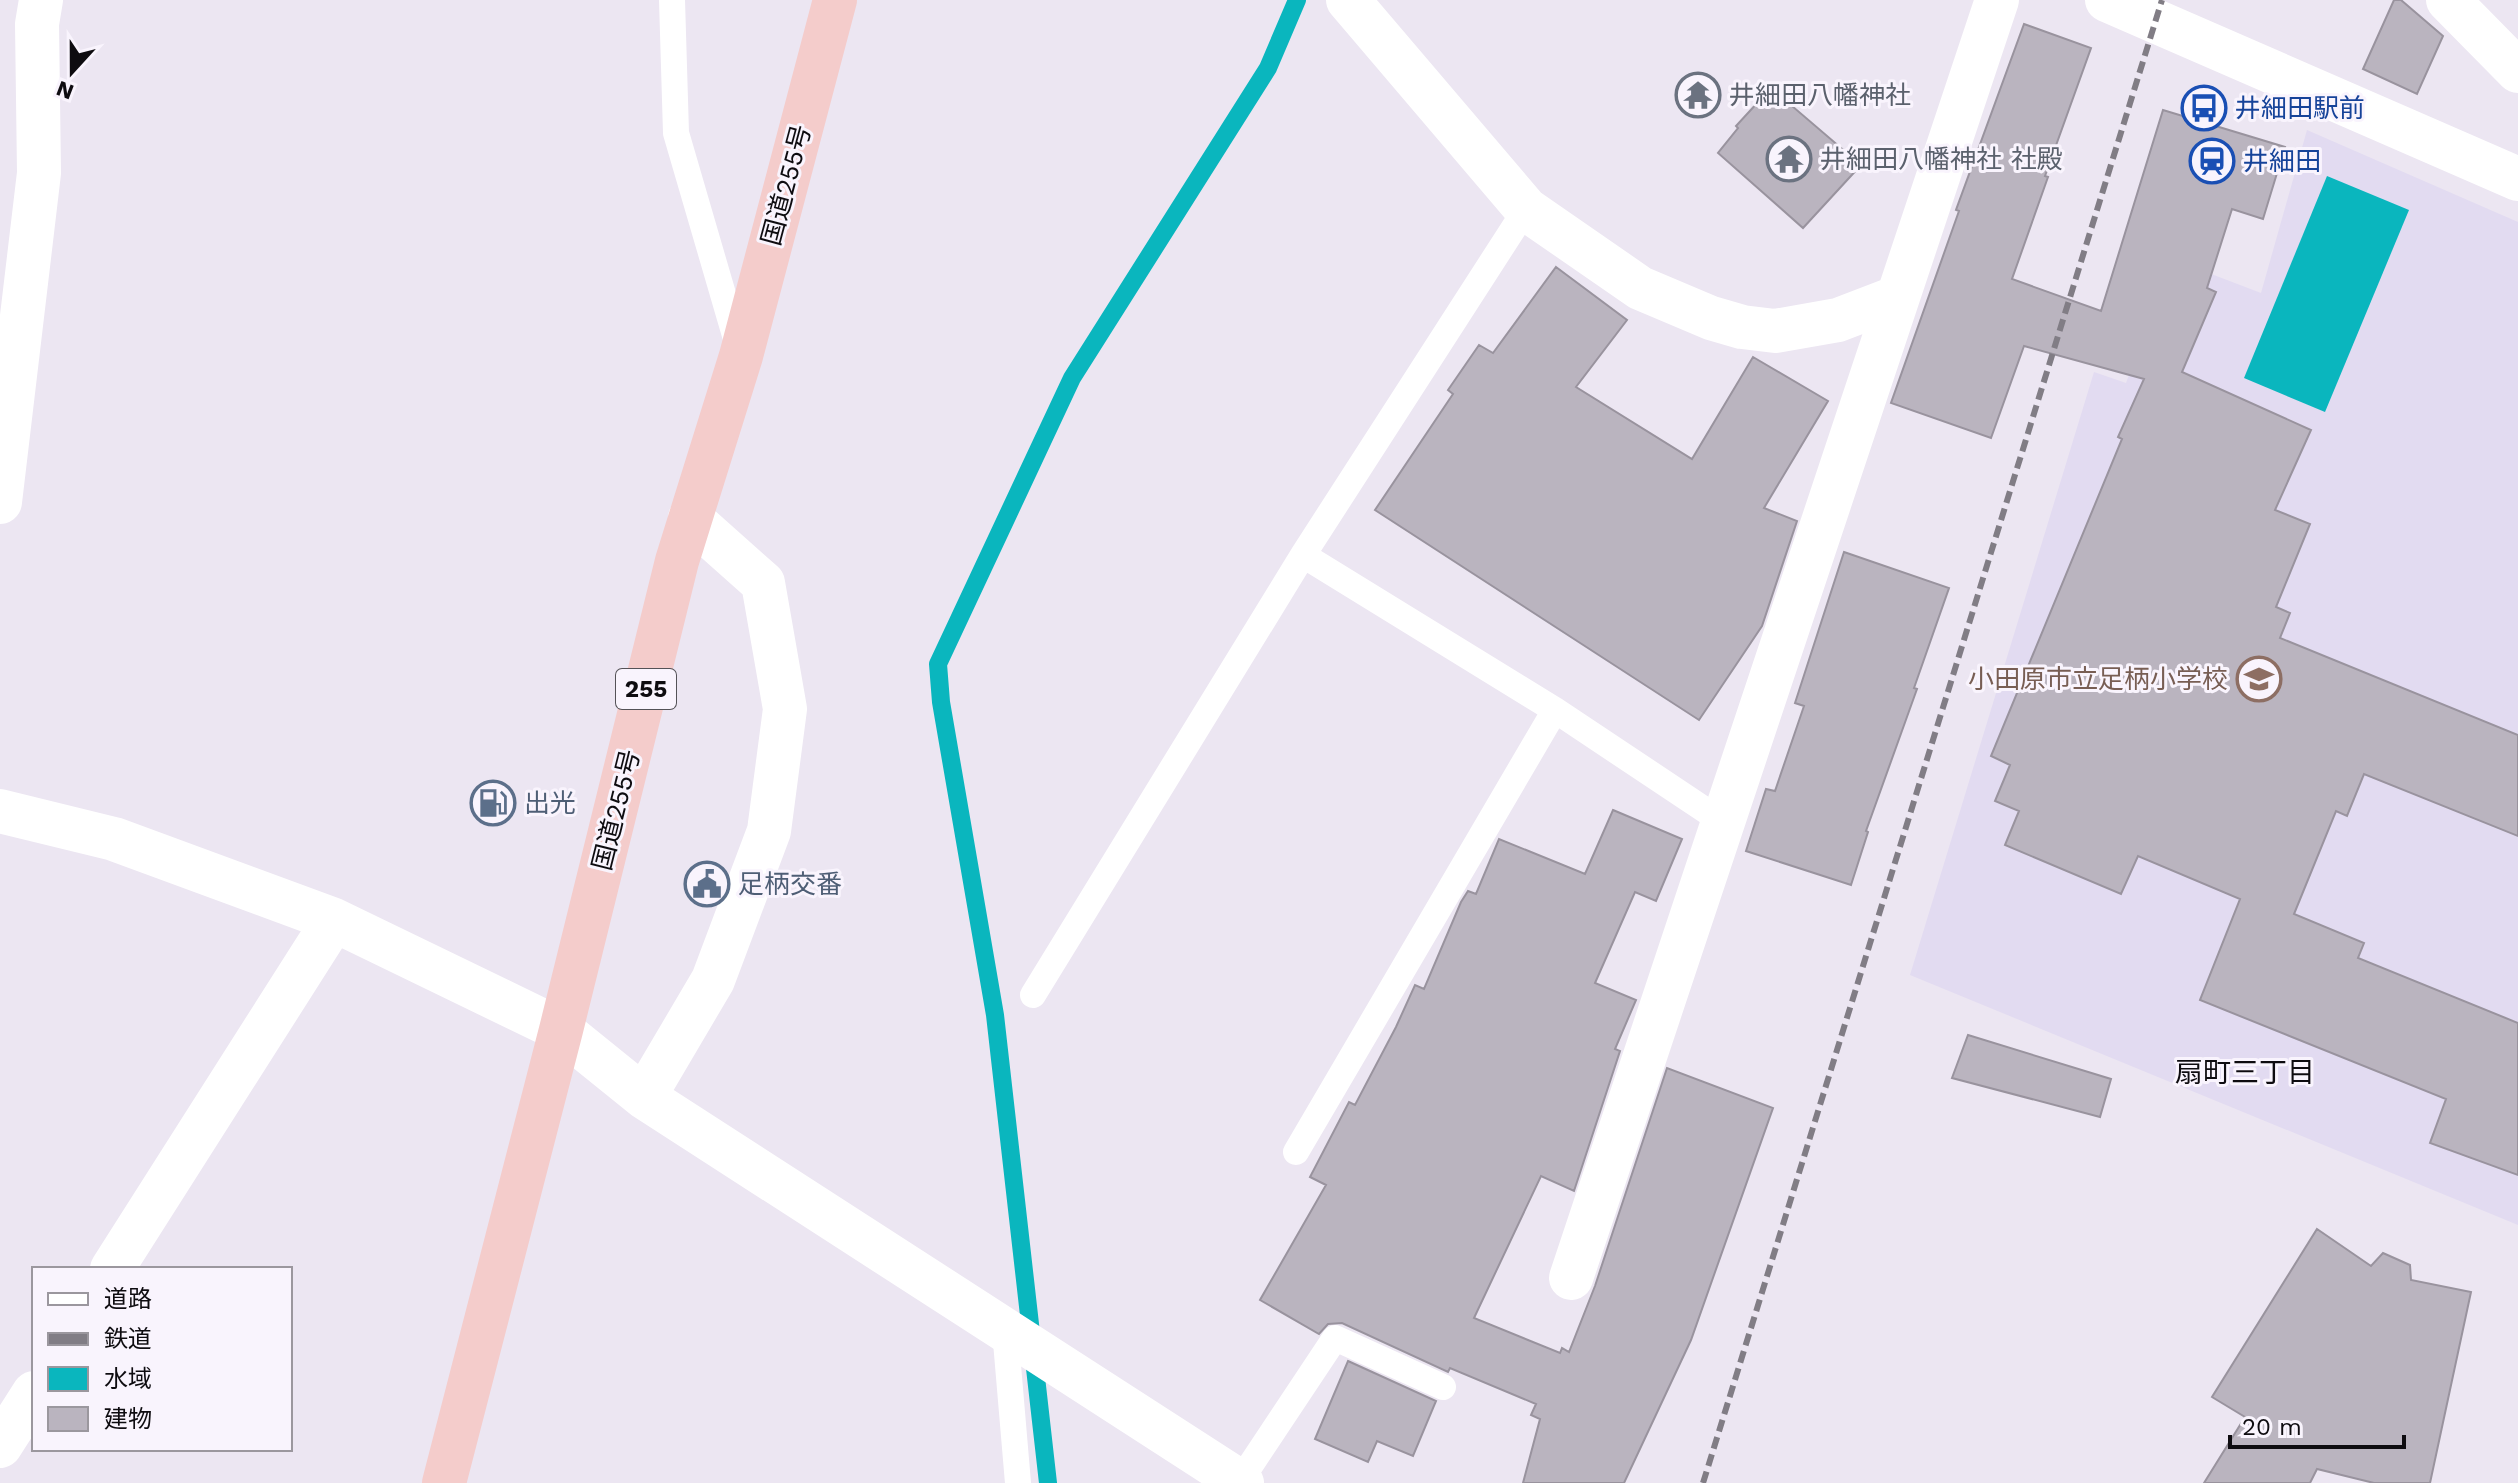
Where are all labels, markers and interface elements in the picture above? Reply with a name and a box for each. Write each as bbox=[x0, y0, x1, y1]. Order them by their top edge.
north arrow bbox=[32, 32, 112, 112]
temple icon: 井細田八幡神社 bbox=[1674, 71, 1722, 119]
text: N bbox=[53, 76, 77, 105]
place label: 井細田八幡神社 bbox=[1729, 80, 1911, 110]
bus stop icon: 井細田駅前 bbox=[2180, 84, 2228, 132]
place label: 井細田駅前 bbox=[2235, 93, 2365, 123]
street label: 国道255号 bbox=[756, 122, 816, 248]
temple icon: 井細田八幡神社 社殿 bbox=[1765, 135, 1813, 183]
station icon: 井細田 bbox=[2188, 137, 2236, 185]
place label: 井細田八幡神社 社殿 bbox=[1820, 144, 2063, 174]
place label: 井細田 bbox=[2243, 146, 2321, 176]
school or university icon: 小田原市立足柄小学校 bbox=[2235, 655, 2283, 703]
place label: 小田原市立足柄小学校 bbox=[1968, 664, 2228, 694]
road number: 255 bbox=[616, 669, 676, 709]
street label: 国道255号 bbox=[587, 746, 645, 874]
fuel station icon: 出光 bbox=[469, 779, 517, 827]
place label: 出光 bbox=[524, 788, 576, 818]
public building icon: 足柄交番 bbox=[683, 860, 731, 908]
place label: 足柄交番 bbox=[738, 869, 842, 899]
district label: 扇町三丁目 bbox=[2175, 1056, 2315, 1089]
legend bbox=[32, 1267, 292, 1451]
text: 道路 bbox=[104, 1285, 152, 1313]
text: 鉄道 bbox=[104, 1325, 152, 1353]
text: 水域 bbox=[104, 1365, 152, 1393]
scale bar bbox=[2230, 1399, 2404, 1449]
text: 建物 bbox=[104, 1405, 152, 1433]
text: 20 m bbox=[2242, 1413, 2302, 1441]

